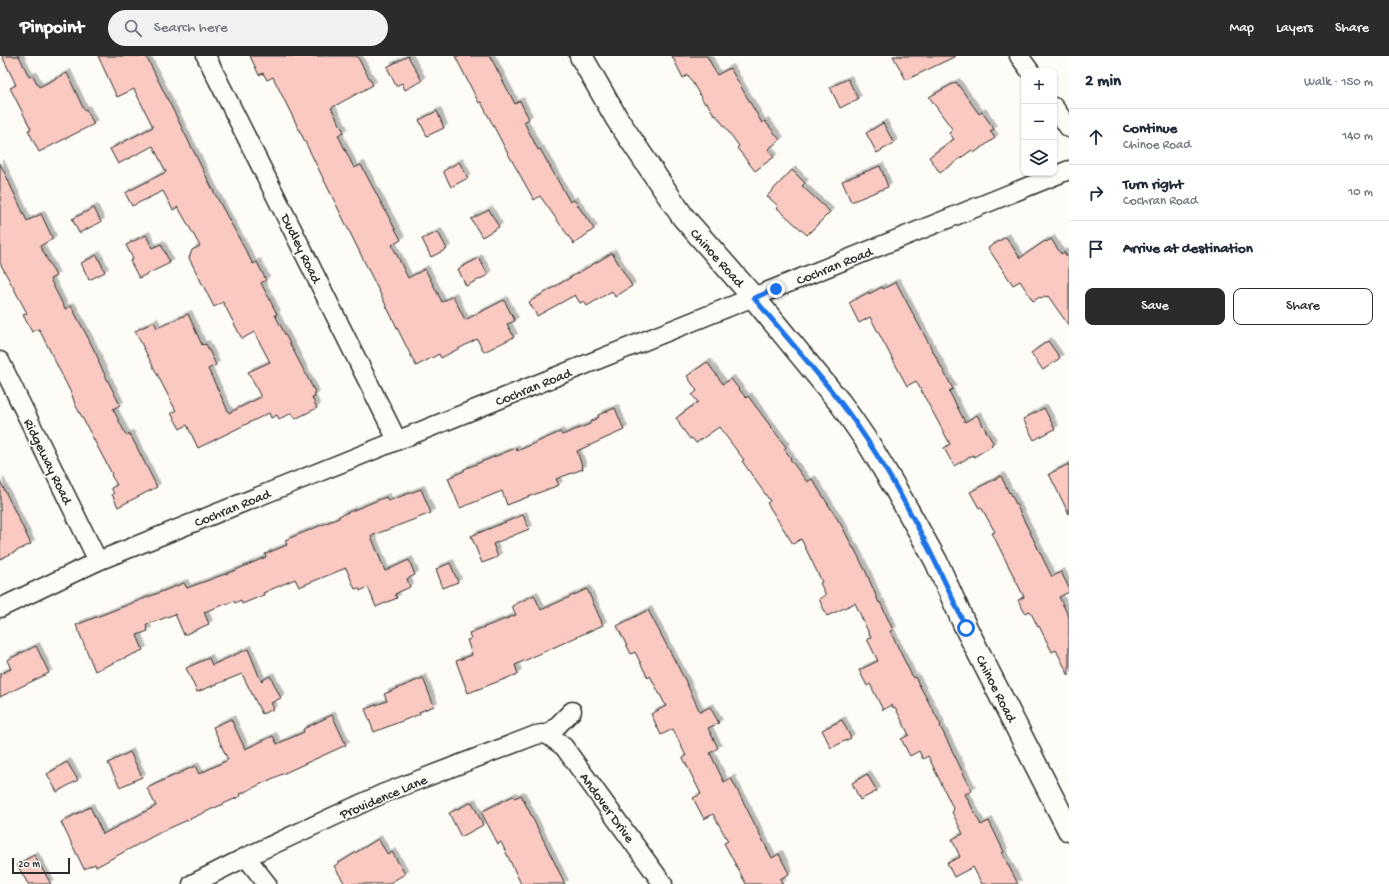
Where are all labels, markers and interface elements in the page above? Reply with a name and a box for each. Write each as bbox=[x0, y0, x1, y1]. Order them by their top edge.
search box bbox=[108, 10, 388, 46]
text: Pinpoint bbox=[20, 17, 84, 40]
icon: search bbox=[122, 17, 144, 39]
text: Search here bbox=[154, 19, 228, 37]
text: Map bbox=[1230, 20, 1254, 37]
text: Layers bbox=[1276, 20, 1313, 37]
text: Share bbox=[1335, 20, 1369, 37]
map controls bbox=[1021, 68, 1057, 176]
button: + bbox=[1021, 68, 1057, 104]
text: 2 min bbox=[1085, 72, 1121, 92]
text: Walk · 150 m bbox=[1304, 75, 1373, 90]
button: − bbox=[1021, 104, 1057, 140]
text: Continue bbox=[1123, 120, 1177, 138]
icon: ahead bbox=[1085, 126, 1107, 148]
text: 140 m bbox=[1342, 129, 1373, 144]
text: Chinoe Road bbox=[1123, 138, 1191, 153]
button: layers bbox=[1021, 140, 1057, 176]
text: Turn right bbox=[1123, 176, 1183, 194]
icon: right bbox=[1085, 182, 1107, 204]
text: 10 m bbox=[1348, 185, 1373, 200]
text: Cochran Road bbox=[1123, 194, 1198, 209]
street label: Dudley Road bbox=[275, 211, 325, 288]
street label: Chinoe Road bbox=[685, 226, 748, 293]
icon: arrive bbox=[1085, 238, 1107, 260]
text: Arrive at destination bbox=[1123, 240, 1253, 258]
street label: Cochran Road bbox=[794, 244, 877, 290]
route end bbox=[767, 280, 785, 298]
button: Save bbox=[1085, 288, 1225, 325]
button: Share bbox=[1233, 288, 1373, 325]
street label: Cochran Road bbox=[493, 365, 576, 411]
street label: Ridgeway Road bbox=[19, 416, 76, 509]
street label: Cochran Road bbox=[192, 486, 275, 532]
route start bbox=[957, 619, 975, 637]
street label: Chinoe Road bbox=[971, 653, 1020, 727]
street label: Andover Drive bbox=[575, 770, 638, 847]
street label: Providence Lane bbox=[337, 772, 431, 825]
scale bar bbox=[12, 856, 70, 875]
text: 20 m bbox=[18, 859, 40, 871]

